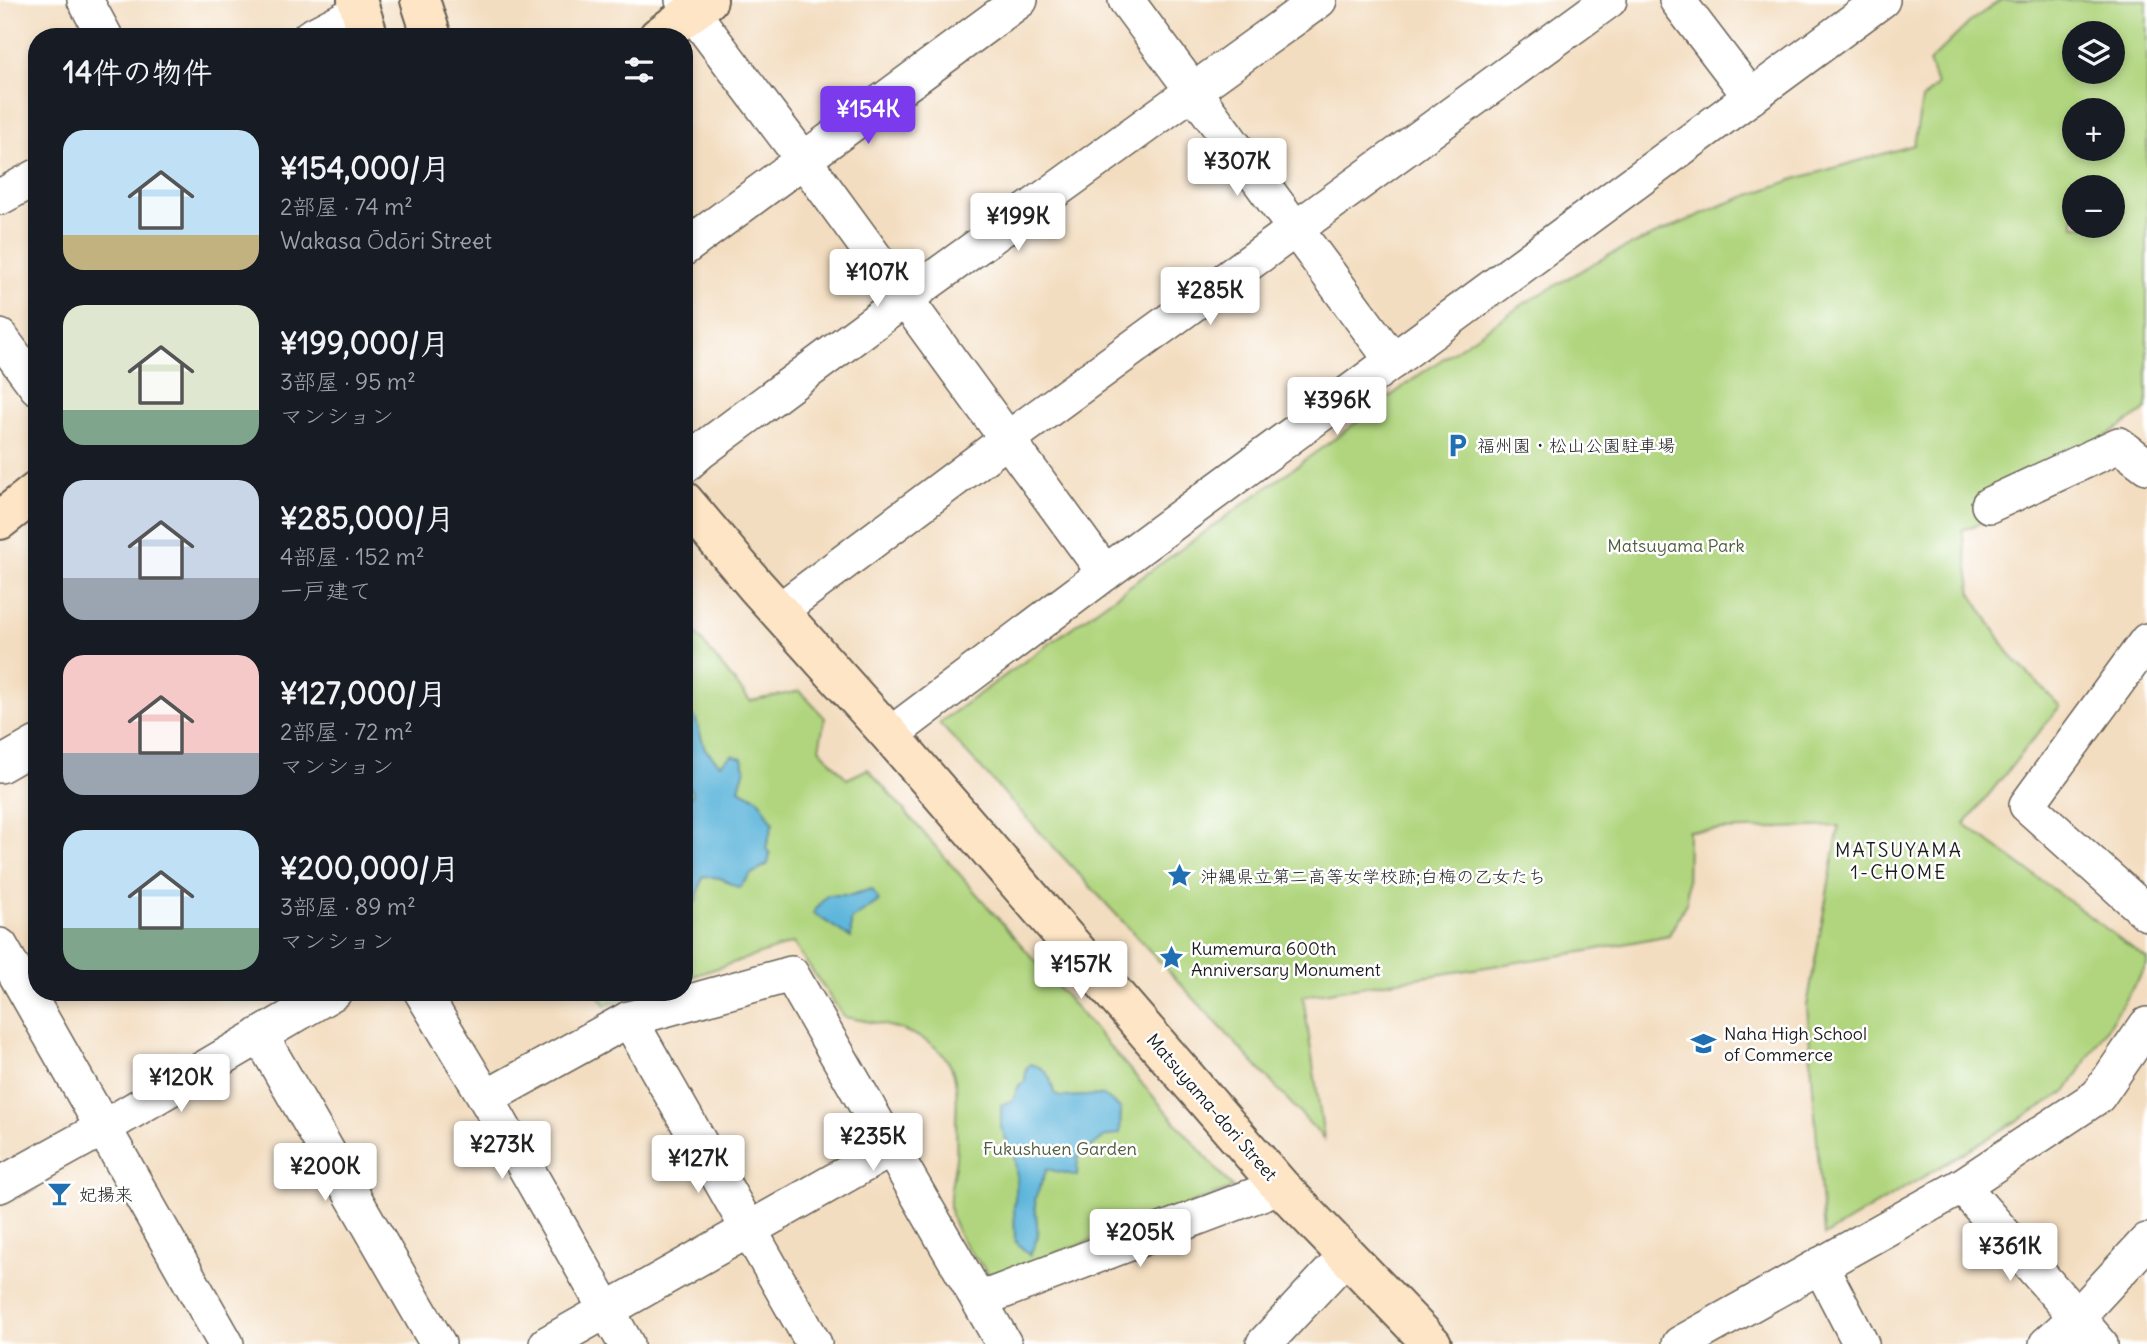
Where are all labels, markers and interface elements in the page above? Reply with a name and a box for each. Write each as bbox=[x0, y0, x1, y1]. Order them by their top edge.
map controls bbox=[2062, 21, 2125, 238]
button: layers bbox=[2062, 21, 2125, 84]
icon: filters bbox=[620, 51, 658, 89]
text: 14件の物件 bbox=[63, 53, 212, 91]
pin: ¥154K bbox=[819, 86, 917, 146]
text: ¥154K bbox=[836, 94, 900, 123]
button: + bbox=[2062, 98, 2125, 161]
pin: ¥307K bbox=[1188, 138, 1286, 198]
text: ¥307K bbox=[1204, 146, 1270, 175]
text: ¥154,000/月 bbox=[280, 149, 450, 187]
icon: home bbox=[119, 158, 203, 242]
button: − bbox=[2062, 175, 2125, 238]
text: 2部屋 · 74 m² bbox=[280, 192, 413, 221]
pin: ¥199K bbox=[969, 194, 1067, 253]
text: ¥199K bbox=[986, 201, 1050, 230]
text: Wakasa Ōdōri Street bbox=[280, 226, 492, 255]
pin: ¥107K bbox=[828, 250, 926, 309]
text: ¥107K bbox=[846, 257, 908, 286]
pin: ¥285K bbox=[1161, 268, 1259, 327]
text: ¥285K bbox=[1177, 275, 1243, 304]
text: ¥199,000/月 bbox=[280, 324, 449, 362]
icon: home bbox=[119, 333, 203, 417]
text: 3部屋 · 95 m² bbox=[280, 367, 416, 396]
pin: ¥396K bbox=[1288, 378, 1386, 437]
text: ¥396K bbox=[1303, 385, 1371, 414]
text: マンション bbox=[280, 401, 394, 430]
parking icon: 福州園・松山公園駐車場 bbox=[1443, 431, 1471, 459]
place label: 福州園・松山公園駐車場 bbox=[1477, 434, 1675, 457]
text: ¥285,000/月 bbox=[280, 499, 455, 537]
icon: home bbox=[119, 508, 203, 592]
park label: Matsuyama Park bbox=[1607, 534, 1745, 557]
text: 4部屋 · 152 m² bbox=[280, 542, 425, 571]
text: 一戸建て bbox=[280, 576, 372, 605]
text: ¥127,000/月 bbox=[280, 674, 447, 712]
icon: home bbox=[119, 683, 203, 767]
text: 2部屋 · 72 m² bbox=[280, 717, 413, 746]
text: マンション bbox=[280, 751, 394, 780]
district label: MATSUYAMA 1-CHOME bbox=[1835, 838, 1963, 884]
text: ¥200,000/月 bbox=[280, 849, 460, 887]
icon: home bbox=[119, 858, 203, 942]
place icon: 沖縄県立第二高等女学校跡;白梅の乙女たち bbox=[1166, 862, 1194, 890]
place label: 沖縄県立第二高等女学校跡;白梅の乙女たち bbox=[1200, 865, 1546, 888]
text: 3部屋 · 89 m² bbox=[280, 892, 416, 921]
text: マンション bbox=[280, 926, 394, 955]
place label: Kumemura 600th Anniversary Monument bbox=[1191, 937, 1381, 981]
pin: ¥157K bbox=[1032, 942, 1130, 1001]
place icon: Kumemura 600th Anniversary Monument bbox=[1157, 944, 1185, 972]
text: ¥157K bbox=[1050, 949, 1112, 978]
place label: Naha High School of Commerce bbox=[1724, 1022, 1867, 1066]
street label: Matsuyama-dori Street bbox=[1142, 1029, 1282, 1185]
school or university icon: Naha High School of Commerce bbox=[1690, 1029, 1718, 1057]
pin: ¥120K bbox=[132, 1054, 230, 1114]
text: ¥120K bbox=[149, 1062, 213, 1091]
pin: ¥235K bbox=[824, 1114, 922, 1173]
text: ¥235K bbox=[840, 1121, 906, 1150]
pin: ¥273K bbox=[453, 1122, 551, 1181]
text: ¥273K bbox=[470, 1129, 534, 1158]
pin: ¥127K bbox=[649, 1136, 747, 1195]
park label: Fukushuen Garden bbox=[983, 1137, 1137, 1160]
text: ¥127K bbox=[668, 1143, 728, 1172]
pin: ¥200K bbox=[276, 1144, 374, 1203]
text: ¥200K bbox=[290, 1151, 360, 1180]
bar icon: 妃揚来 bbox=[45, 1180, 73, 1208]
place label: 妃揚来 bbox=[79, 1183, 133, 1206]
pin: ¥205K bbox=[1091, 1210, 1189, 1269]
text: ¥205K bbox=[1106, 1217, 1174, 1246]
pin: ¥361K bbox=[1961, 1224, 2059, 1283]
text: ¥361K bbox=[1978, 1231, 2042, 1260]

